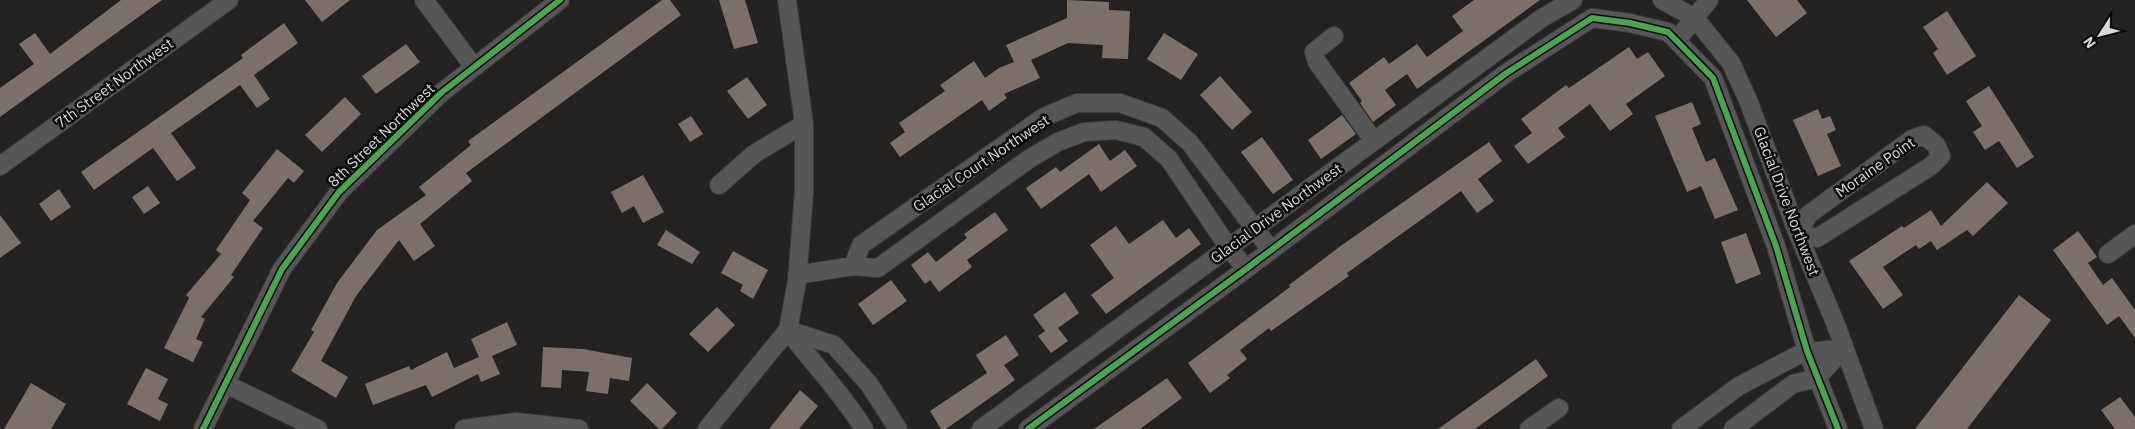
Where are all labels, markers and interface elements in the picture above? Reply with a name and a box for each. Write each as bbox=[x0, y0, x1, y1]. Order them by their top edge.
north arrow bbox=[2075, 10, 2125, 60]
text: N bbox=[2079, 33, 2100, 52]
street label: 7th Street Northwest bbox=[51, 34, 177, 132]
street label: 8th Street Northwest bbox=[324, 79, 438, 191]
street label: Glacial Court Northwest bbox=[909, 110, 1053, 216]
street label: Glacial Drive Northwest bbox=[1750, 124, 1824, 278]
street label: Moraine Point bbox=[1832, 133, 1918, 201]
street label: Glacial Drive Northwest bbox=[1206, 159, 1346, 267]

